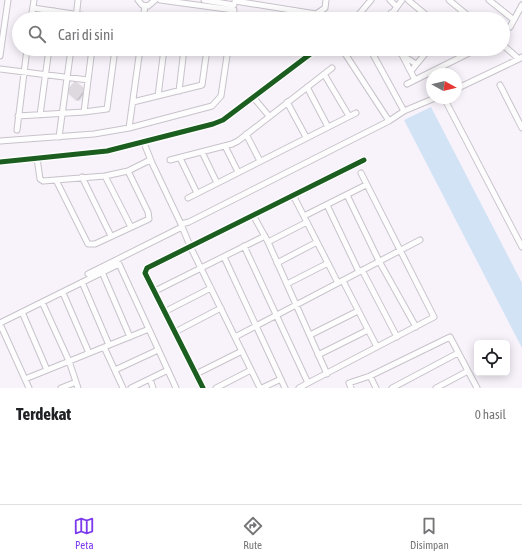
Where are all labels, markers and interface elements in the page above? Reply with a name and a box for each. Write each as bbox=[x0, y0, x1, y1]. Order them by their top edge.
search box bbox=[12, 12, 510, 56]
icon: search bbox=[26, 23, 48, 45]
text: Cari di sini bbox=[58, 26, 114, 43]
north arrow bbox=[426, 68, 462, 104]
map controls bbox=[474, 340, 510, 376]
button: locate bbox=[474, 340, 510, 376]
text: Terdekat bbox=[16, 404, 71, 424]
text: 0 hasil bbox=[475, 407, 506, 422]
tab: Peta bbox=[73, 515, 95, 551]
tab: Rute bbox=[242, 515, 264, 551]
tab: Disimpan bbox=[410, 515, 449, 551]

